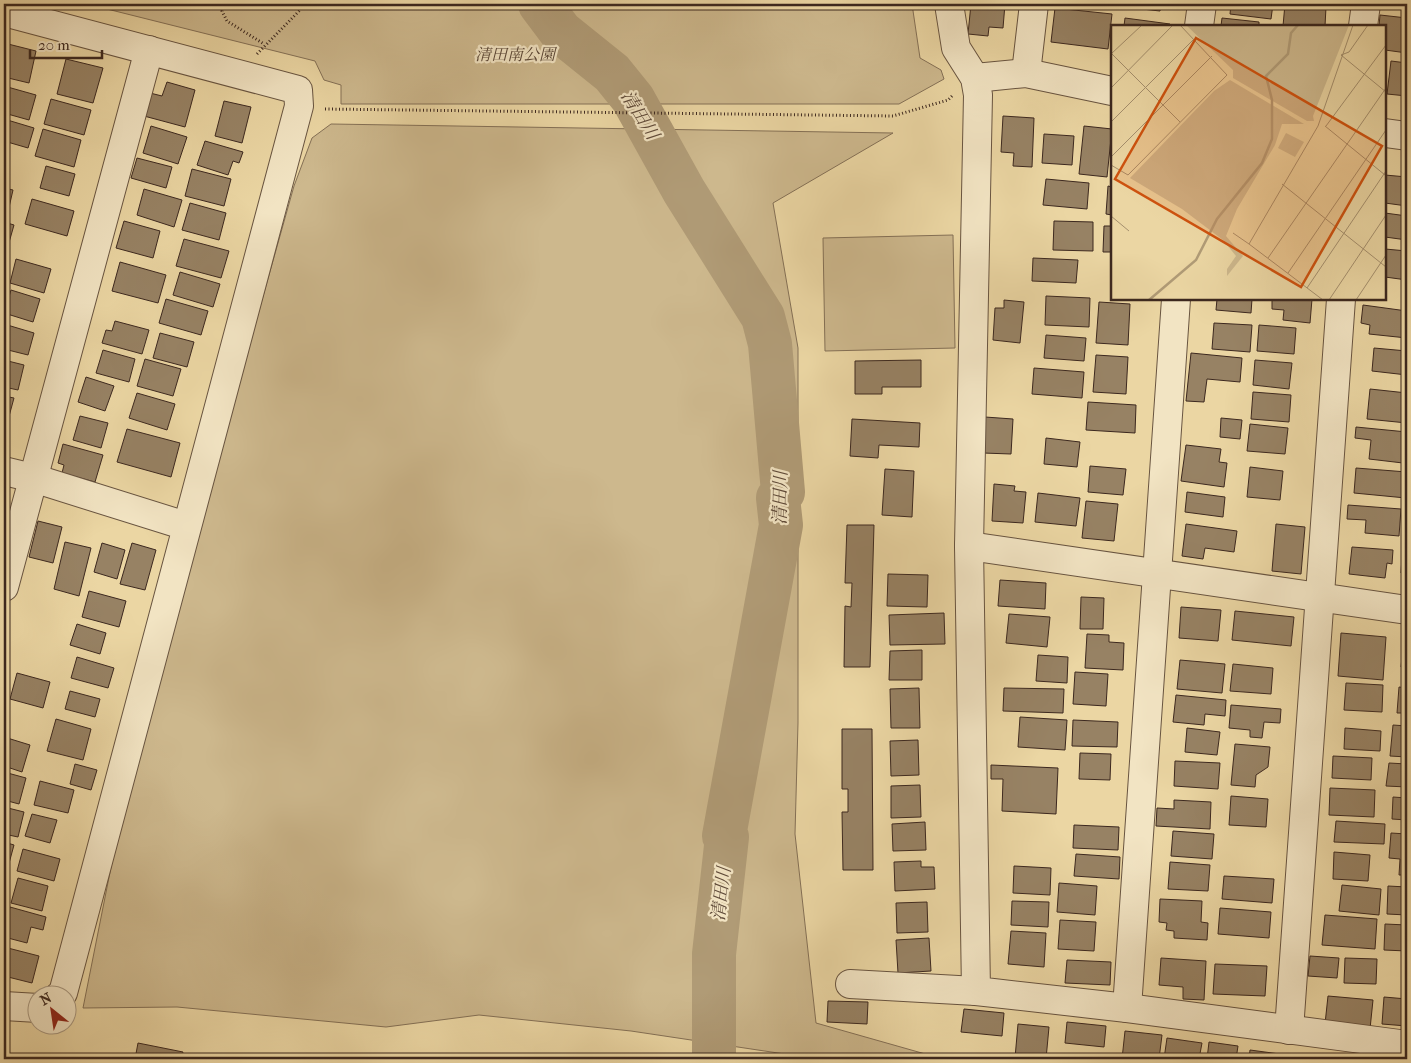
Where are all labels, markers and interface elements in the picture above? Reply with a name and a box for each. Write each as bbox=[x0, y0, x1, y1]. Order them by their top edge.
inset map bbox=[1111, 25, 1386, 300]
scale bar bbox=[30, 28, 102, 60]
text: 20 m bbox=[38, 36, 70, 54]
park label: 清田南公園 bbox=[475, 45, 558, 64]
water label: 清田川 bbox=[616, 87, 664, 145]
water label: 清田川 bbox=[770, 469, 792, 525]
water label: 清田川 bbox=[708, 864, 735, 922]
north arrow bbox=[28, 986, 78, 1036]
text: N bbox=[37, 989, 55, 1009]

